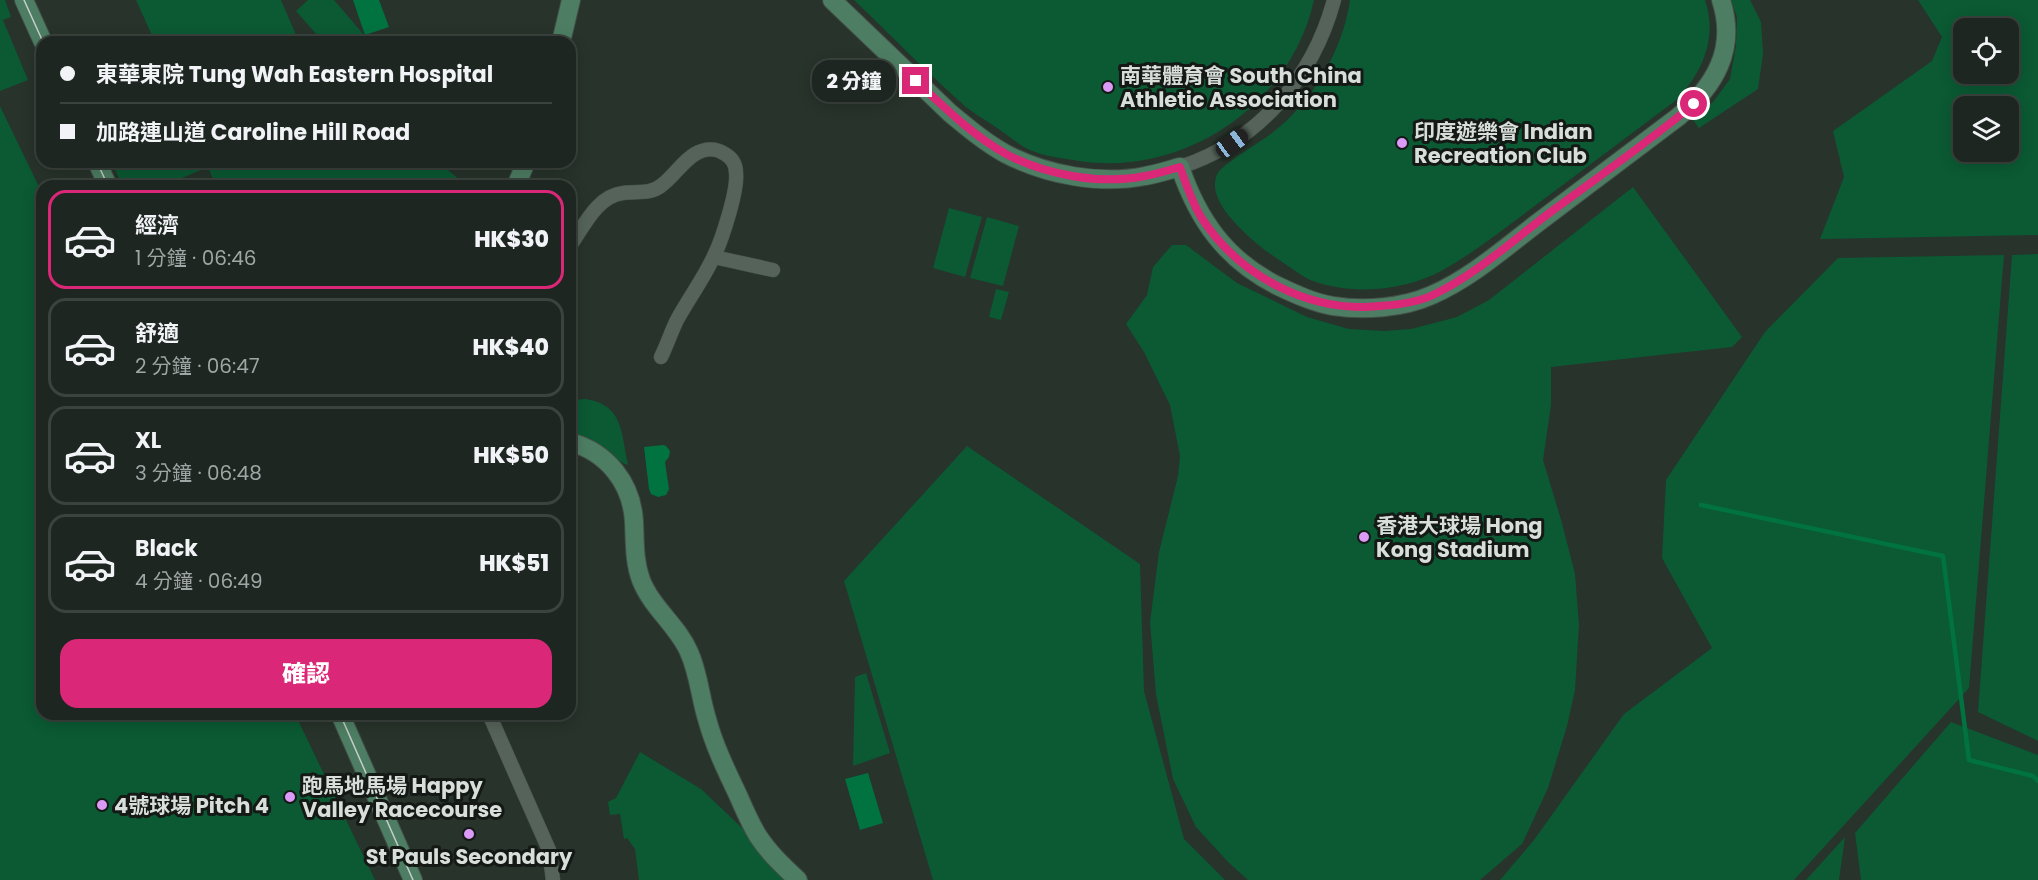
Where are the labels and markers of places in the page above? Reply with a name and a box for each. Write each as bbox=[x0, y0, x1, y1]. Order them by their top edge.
place label: 南華體育會 South China Athletic Association bbox=[1120, 61, 1362, 114]
marker: 南華體育會 South China Athletic Association bbox=[1101, 80, 1115, 94]
place label: 印度遊樂會 Indian Recreation Club bbox=[1414, 117, 1593, 170]
marker: 印度遊樂會 Indian Recreation Club bbox=[1395, 136, 1409, 150]
place label: 香港大球場 Hong Kong Stadium bbox=[1376, 511, 1543, 564]
marker: 香港大球場 Hong Kong Stadium bbox=[1357, 530, 1371, 544]
place label: 跑馬地馬場 Happy Valley Racecourse bbox=[302, 771, 502, 824]
marker: 跑馬地馬場 Happy Valley Racecourse bbox=[283, 790, 297, 804]
place label: 4號球場 Pitch 4 bbox=[114, 791, 269, 820]
marker: 4號球場 Pitch 4 bbox=[95, 798, 109, 812]
marker: St Pauls Secondary bbox=[462, 827, 476, 841]
place label: St Pauls Secondary bbox=[366, 842, 573, 871]

